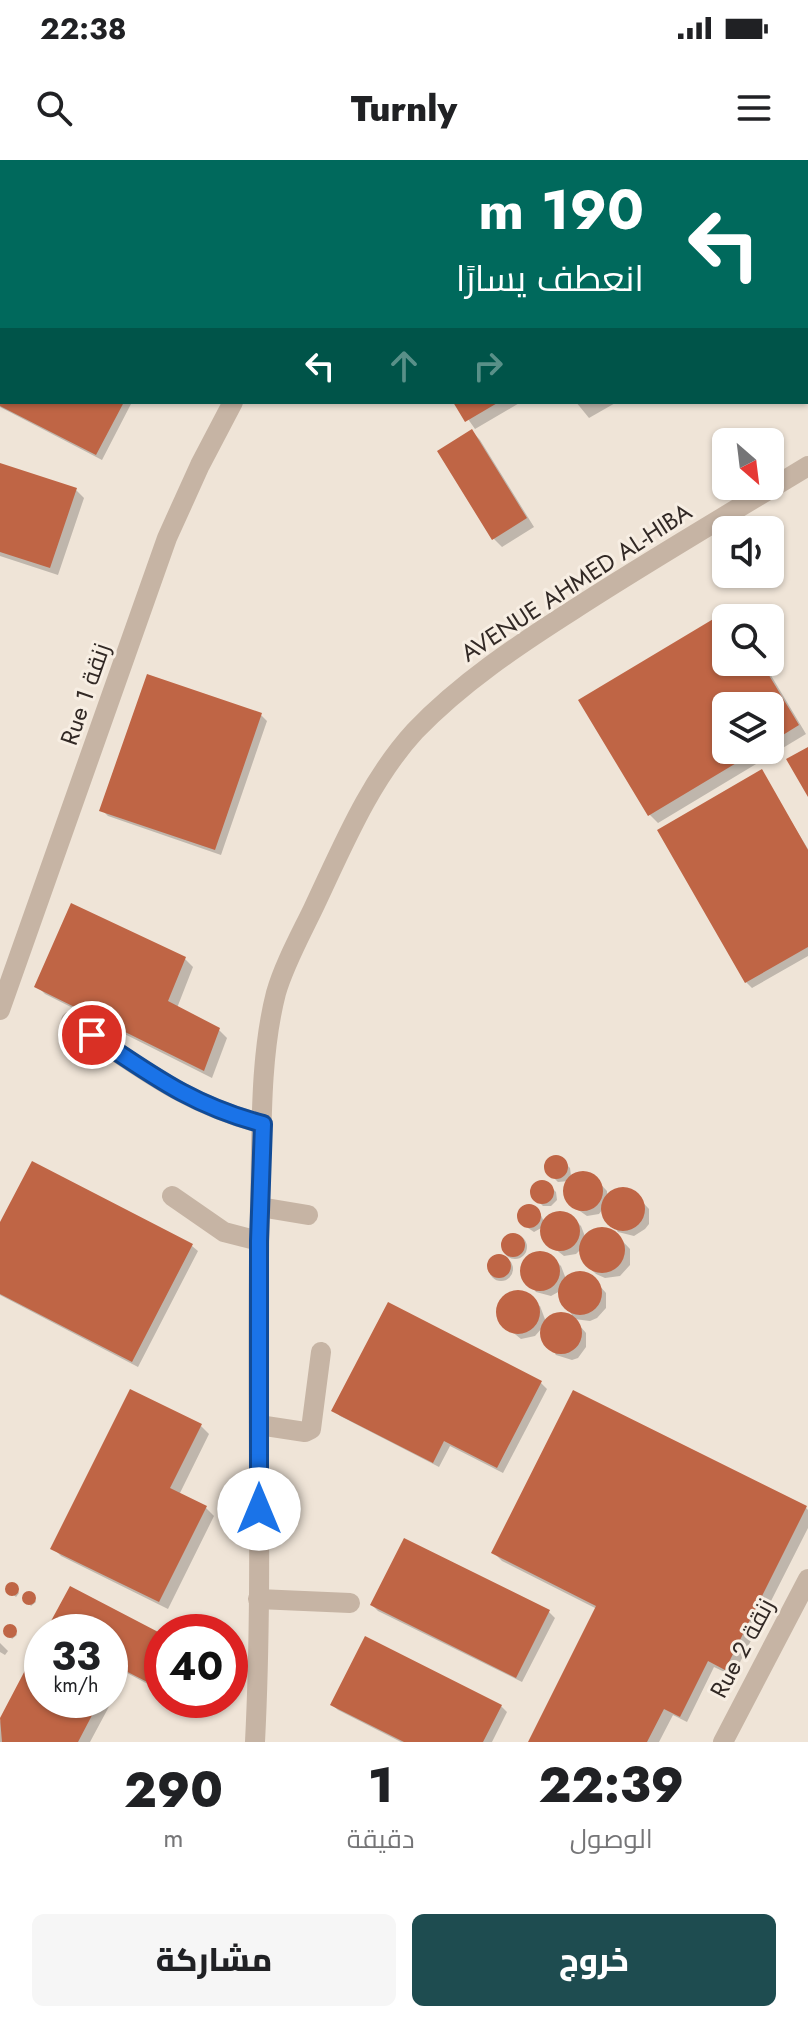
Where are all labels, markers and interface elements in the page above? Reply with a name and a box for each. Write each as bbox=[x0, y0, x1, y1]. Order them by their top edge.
text: 22:38 bbox=[40, 7, 126, 50]
text: Turnly bbox=[351, 82, 457, 134]
icon: search bbox=[32, 86, 76, 130]
icon: menu bbox=[732, 86, 776, 130]
text: 190 m bbox=[478, 169, 644, 250]
icon: left bbox=[672, 192, 776, 296]
text: انعطف يسارًا bbox=[456, 252, 644, 304]
icon: left bbox=[298, 344, 342, 388]
icon: ahead bbox=[382, 344, 426, 388]
icon: right bbox=[466, 344, 510, 388]
north arrow bbox=[712, 428, 784, 500]
map controls bbox=[712, 428, 784, 764]
street label: AVENUE AHMED AL-HIBA bbox=[454, 494, 699, 670]
button: sound bbox=[712, 516, 784, 588]
button: search bbox=[712, 604, 784, 676]
street label: Rue 1 زنقة bbox=[51, 638, 119, 750]
button: layers bbox=[712, 692, 784, 764]
pin bbox=[58, 1001, 126, 1069]
icon: arrive bbox=[70, 1013, 114, 1057]
position arrow bbox=[217, 1467, 301, 1551]
street label: Rue 2 زنقة bbox=[701, 1592, 783, 1704]
speed limit sign: 40 bbox=[144, 1614, 248, 1718]
text: 33 bbox=[51, 1627, 101, 1685]
text: km/h bbox=[53, 1671, 99, 1700]
text: 1 bbox=[368, 1751, 393, 1820]
text: 22:39 bbox=[538, 1751, 684, 1820]
text: 290 bbox=[124, 1756, 223, 1825]
text: m bbox=[163, 1819, 184, 1857]
text: دقيقة bbox=[347, 1820, 414, 1858]
text: الوصول bbox=[570, 1820, 653, 1858]
button: مشاركة bbox=[32, 1914, 396, 2006]
button: خروج bbox=[412, 1914, 776, 2006]

